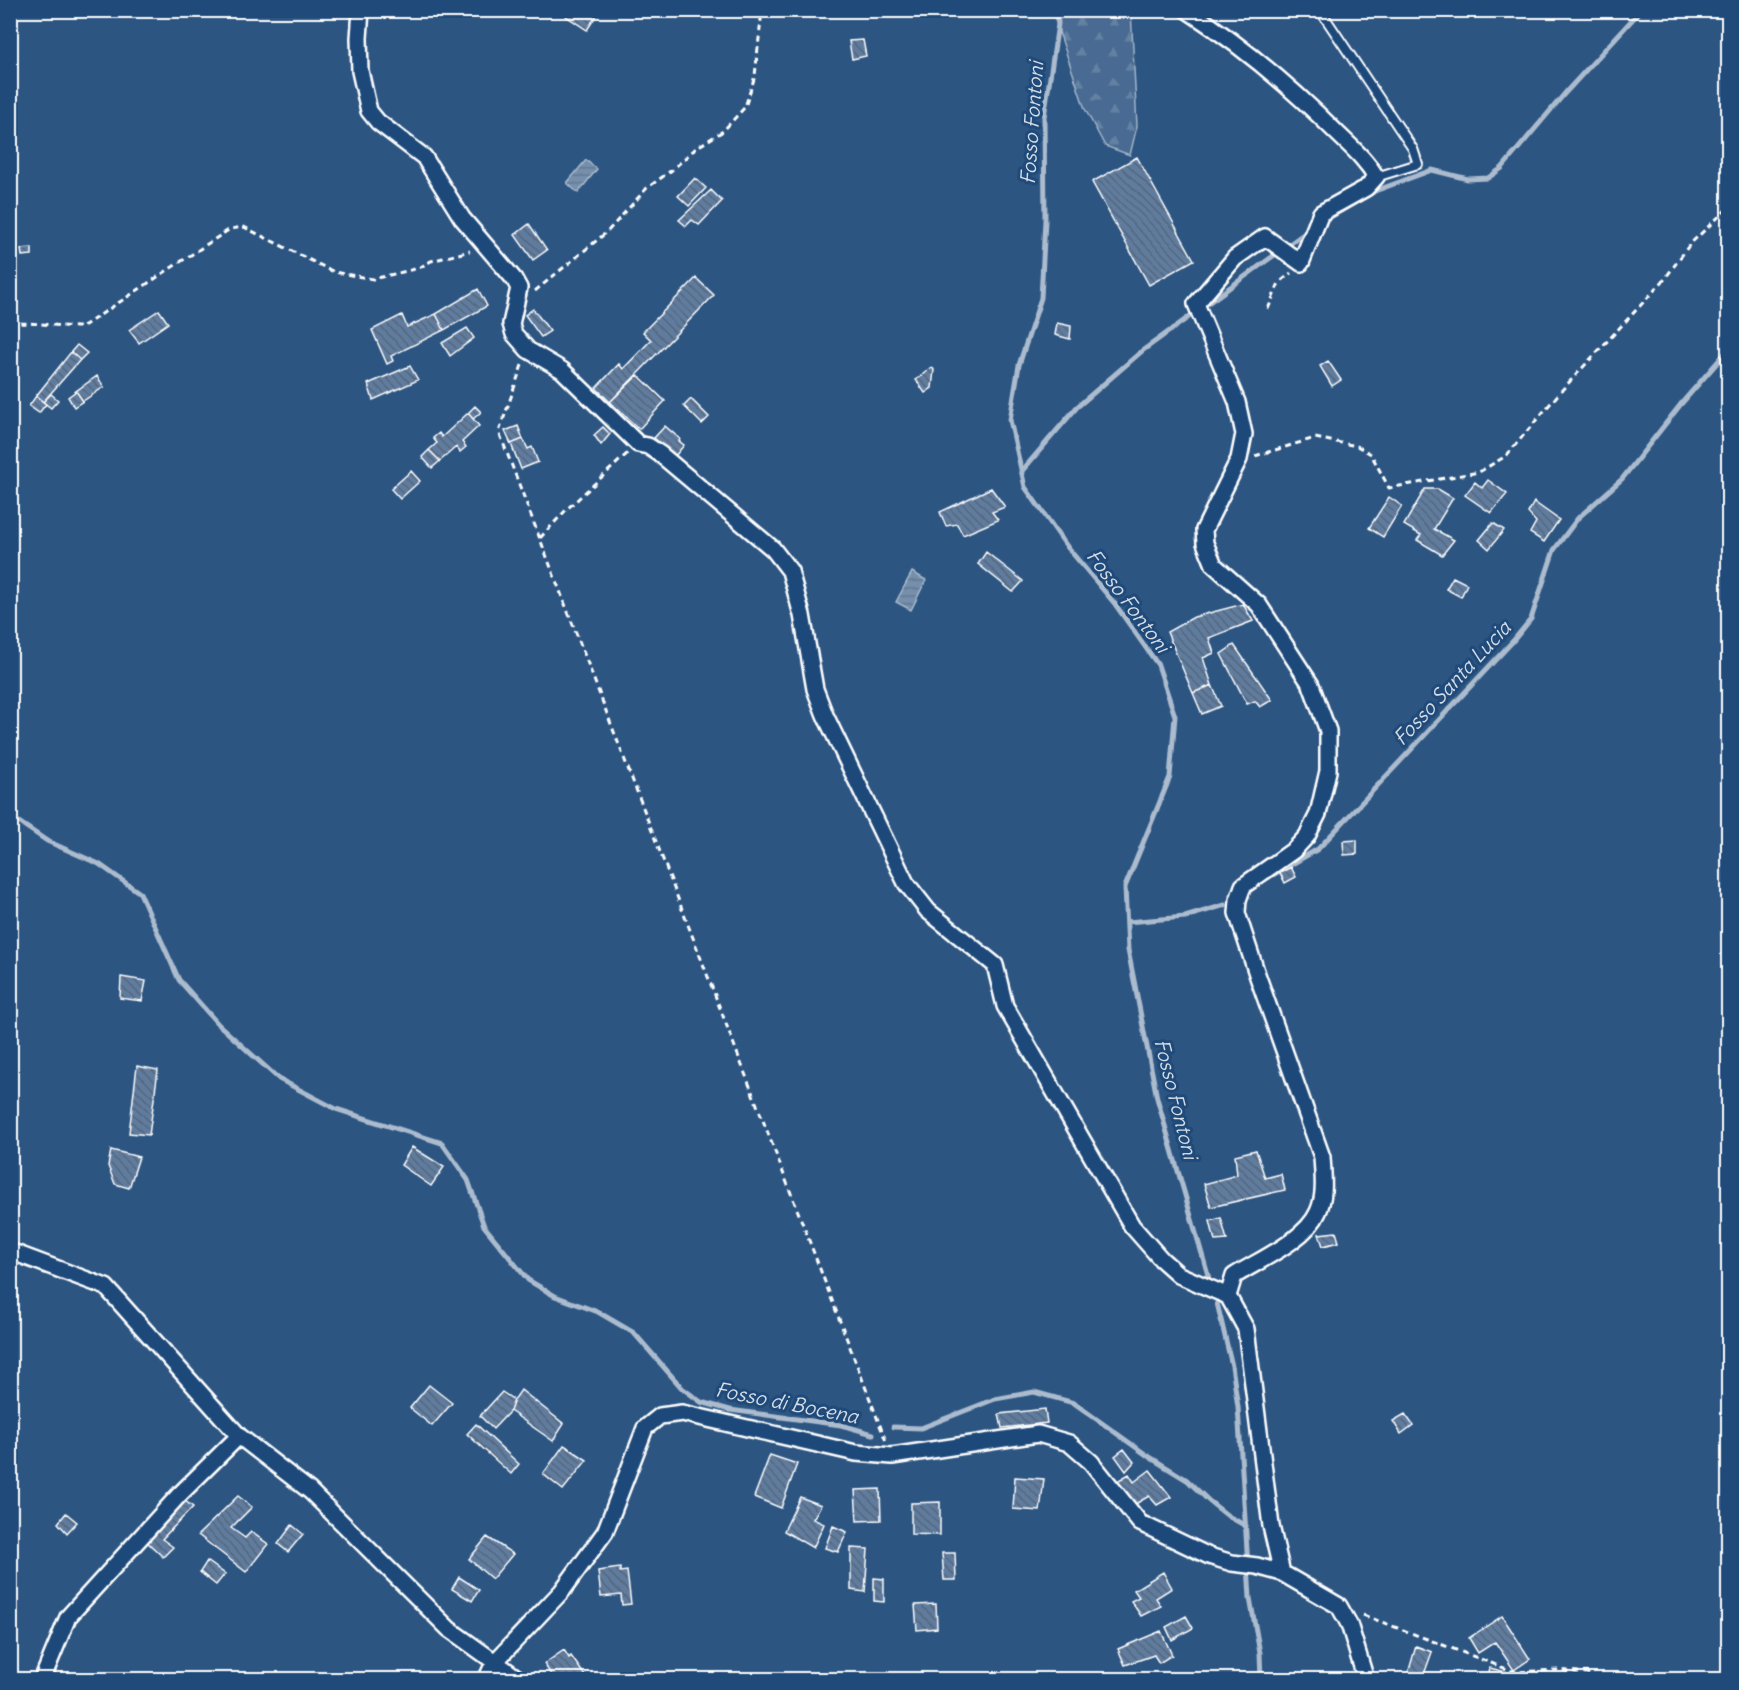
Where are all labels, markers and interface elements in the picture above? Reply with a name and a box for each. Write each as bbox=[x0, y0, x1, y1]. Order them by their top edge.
water label: Fosso Fontoni bbox=[1015, 58, 1048, 185]
water label: Fosso Fontoni bbox=[1081, 544, 1177, 659]
water label: Fosso Santa Lucia bbox=[1388, 614, 1517, 750]
water label: Fosso Fontoni bbox=[1149, 1036, 1204, 1164]
water label: Fosso di Bocena bbox=[714, 1376, 862, 1429]

